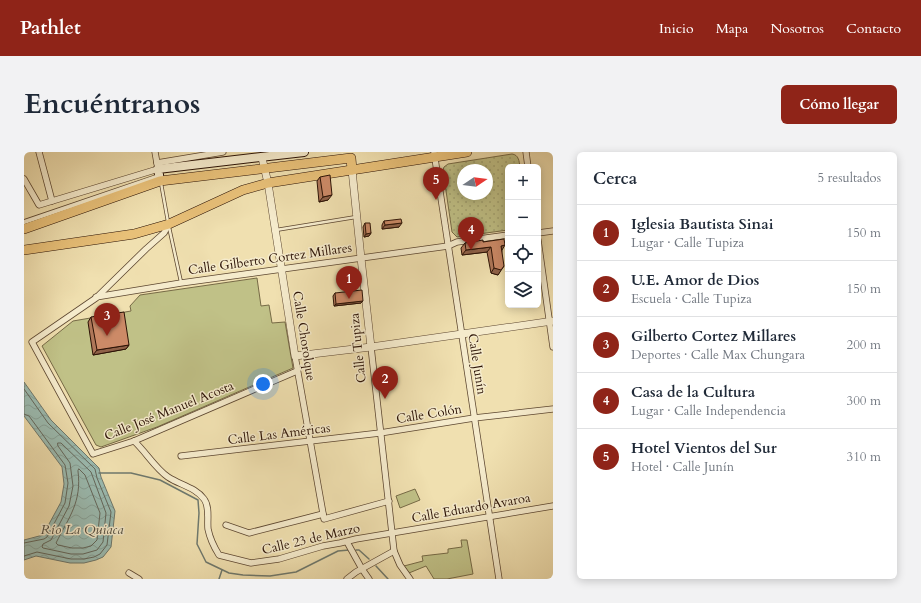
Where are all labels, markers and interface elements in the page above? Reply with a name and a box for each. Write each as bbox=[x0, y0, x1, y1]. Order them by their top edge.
text: Pathlet bbox=[20, 15, 81, 41]
text: Inicio bbox=[659, 19, 694, 38]
text: Mapa bbox=[716, 19, 748, 38]
text: Nosotros bbox=[770, 19, 824, 38]
text: Contacto bbox=[846, 19, 901, 38]
text: Encuéntranos bbox=[24, 85, 200, 123]
button: Cómo llegar bbox=[781, 85, 897, 124]
north arrow bbox=[457, 164, 493, 200]
map controls bbox=[505, 164, 541, 308]
button: + bbox=[505, 164, 541, 200]
pin: 5 bbox=[423, 167, 449, 200]
text: Cerca bbox=[593, 167, 637, 190]
text: 5 resultados bbox=[817, 169, 881, 187]
button: − bbox=[505, 200, 541, 236]
text: Iglesia Bautista Sinai bbox=[631, 214, 773, 234]
pin: 4 bbox=[458, 217, 484, 250]
text: 1 bbox=[603, 224, 609, 242]
text: 150 m bbox=[847, 224, 881, 242]
text: Lugar · Calle Tupiza bbox=[631, 234, 744, 252]
button: locate bbox=[505, 236, 541, 272]
street label: Calle Gilberto Cortez Millares bbox=[187, 239, 353, 279]
pin: 1 bbox=[336, 266, 362, 299]
text: U.E. Amor de Dios bbox=[631, 270, 759, 290]
button: layers bbox=[505, 272, 541, 308]
text: 2 bbox=[603, 280, 609, 298]
text: 150 m bbox=[847, 280, 881, 298]
street label: Calle Chorolque bbox=[288, 290, 320, 382]
text: Escuela · Calle Tupiza bbox=[631, 290, 752, 308]
pin: 3 bbox=[94, 303, 120, 336]
street label: Calle Tupiza bbox=[345, 312, 371, 384]
text: Gilberto Cortez Millares bbox=[631, 326, 796, 346]
street label: Calle Junín bbox=[463, 332, 491, 396]
text: 3 bbox=[603, 336, 609, 354]
text: 200 m bbox=[847, 336, 881, 354]
text: Deportes · Calle Max Chungara bbox=[631, 346, 805, 364]
pin: 2 bbox=[372, 366, 398, 399]
your location bbox=[253, 374, 273, 394]
street label: Calle José Manuel Acosta bbox=[102, 377, 237, 445]
text: Casa de la Cultura bbox=[631, 382, 755, 402]
text: 4 bbox=[603, 392, 609, 410]
text: 300 m bbox=[847, 392, 881, 410]
street label: Calle Colón bbox=[395, 400, 464, 428]
text: Lugar · Calle Independencia bbox=[631, 402, 786, 420]
street label: Calle Las Américas bbox=[227, 419, 331, 449]
text: Hotel Vientos del Sur bbox=[631, 438, 777, 458]
text: 5 bbox=[603, 448, 609, 466]
text: 310 m bbox=[847, 448, 881, 466]
text: Hotel · Calle Junín bbox=[631, 458, 734, 476]
street label: Calle Eduardo Avaroa bbox=[410, 489, 532, 527]
street label: Calle 23 de Marzo bbox=[260, 519, 362, 559]
water label: Río La Quiaca bbox=[41, 520, 123, 539]

